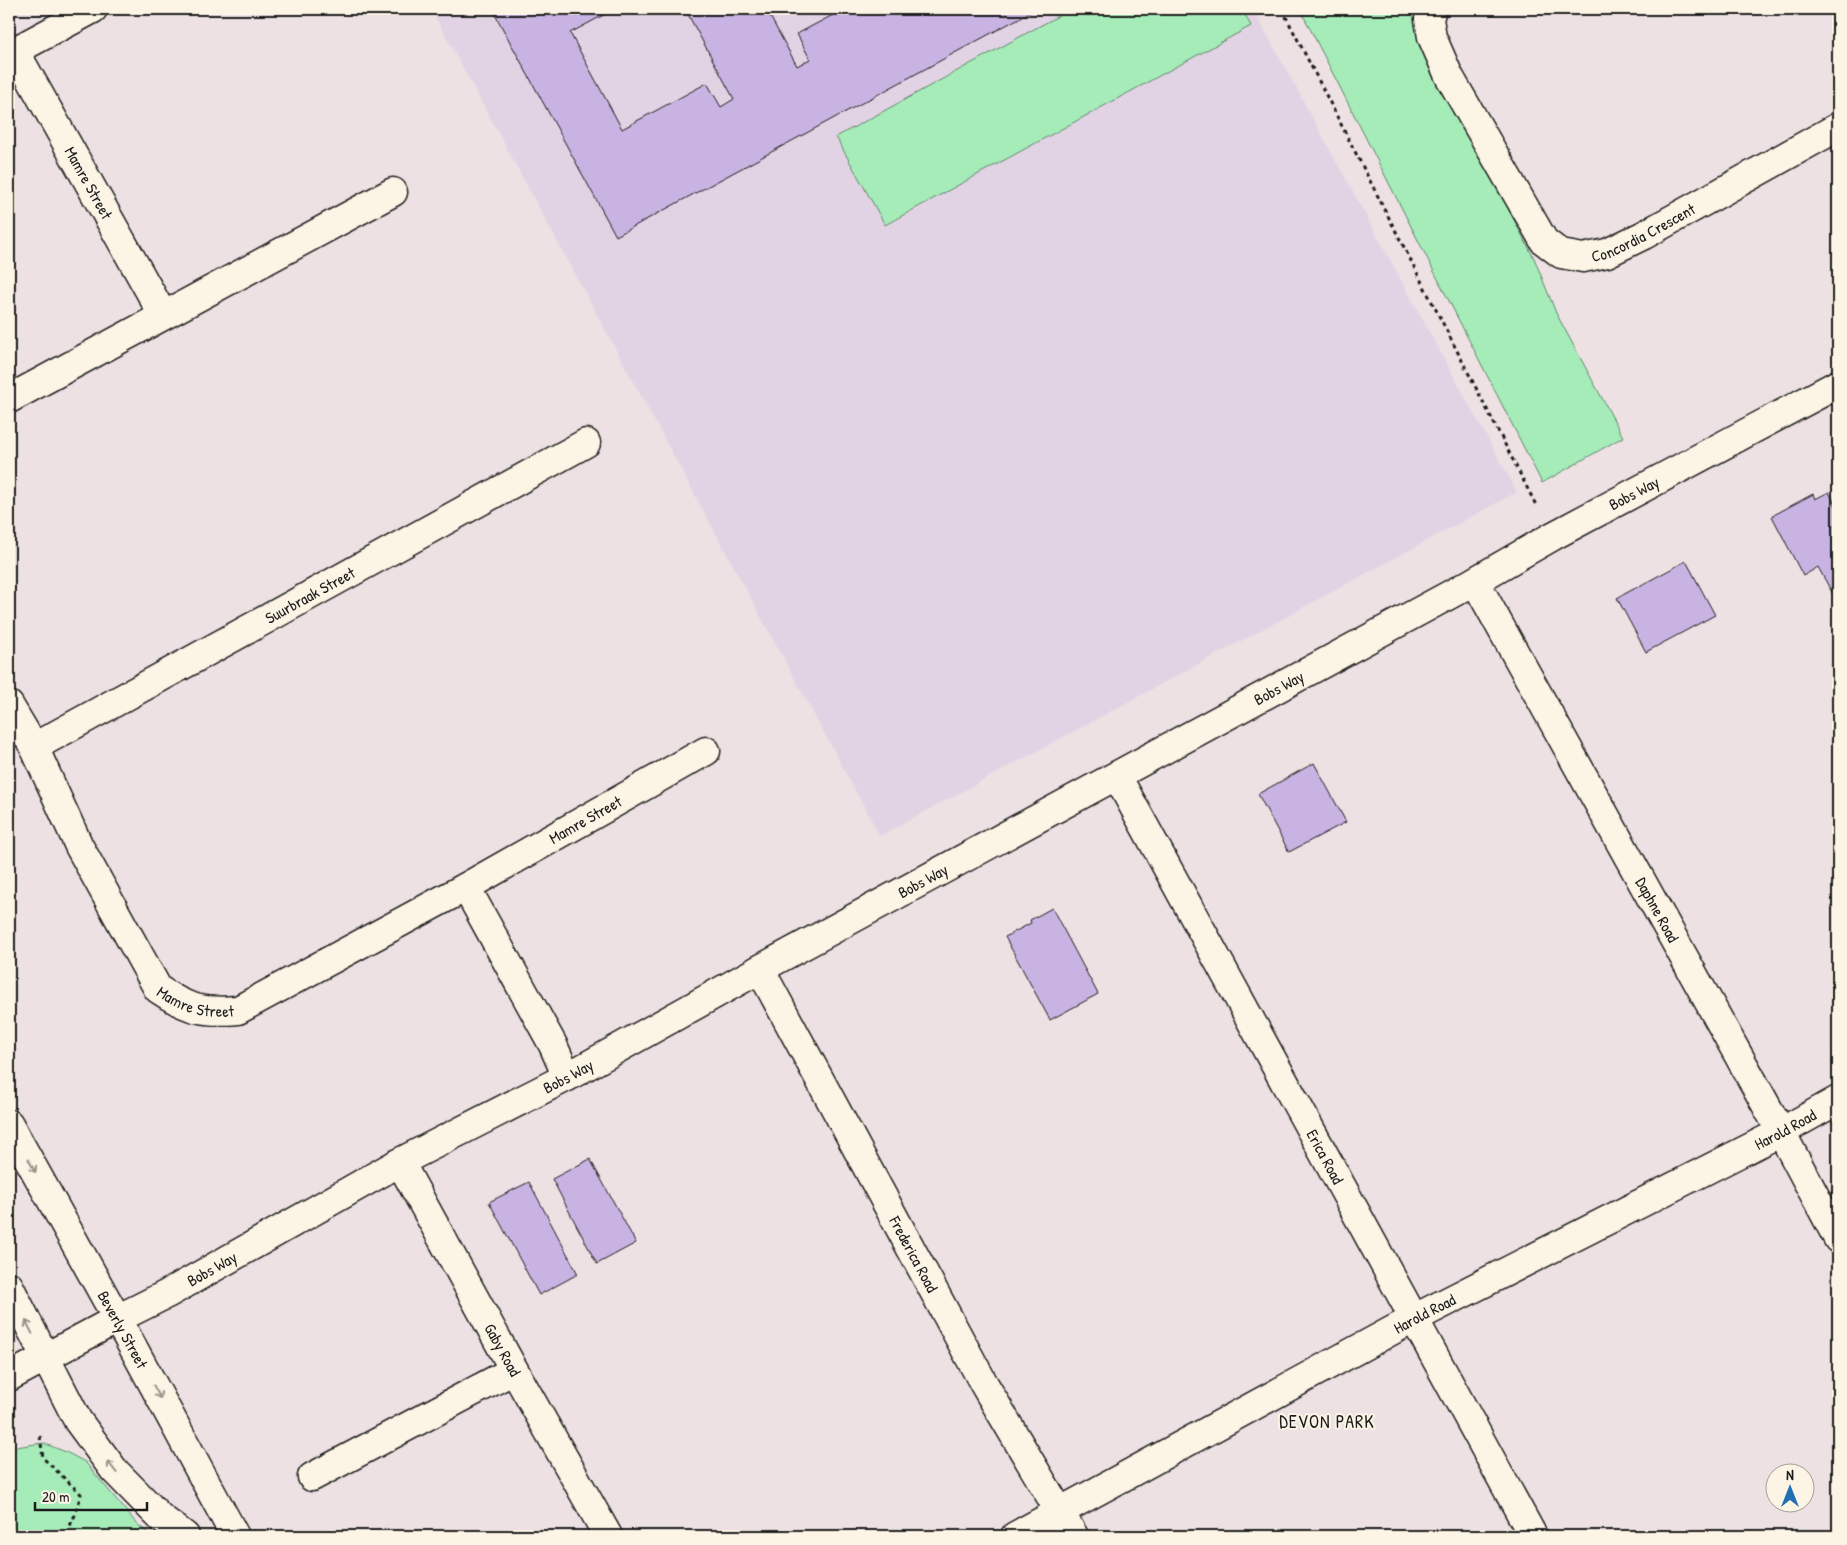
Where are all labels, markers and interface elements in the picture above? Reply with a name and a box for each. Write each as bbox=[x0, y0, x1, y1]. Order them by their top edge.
street label: Mamre Street bbox=[60, 142, 118, 224]
street label: Concordia Crescent bbox=[1589, 197, 1700, 267]
street label: Bobs Way bbox=[1605, 470, 1663, 515]
street label: Suurbraak Street bbox=[261, 561, 359, 629]
street label: Bobs Way bbox=[1250, 665, 1308, 710]
street label: Mamre Street bbox=[545, 790, 626, 849]
street label: Bobs Way bbox=[894, 858, 952, 903]
street label: Daphne Road bbox=[1631, 873, 1684, 946]
street label: Mamre Street bbox=[153, 980, 235, 1022]
street label: Bobs Way bbox=[539, 1053, 597, 1098]
street label: Harold Road bbox=[1751, 1104, 1820, 1155]
street label: Erica Road bbox=[1302, 1125, 1349, 1188]
one-way arrow bbox=[28, 1158, 38, 1173]
street label: Frederica Road bbox=[884, 1211, 943, 1296]
street label: Bobs Way bbox=[183, 1246, 241, 1291]
street label: Beverly Street bbox=[93, 1287, 154, 1373]
street label: Harold Road bbox=[1390, 1288, 1459, 1339]
street label: Gaby Road bbox=[479, 1319, 526, 1380]
one-way arrow bbox=[24, 1320, 34, 1335]
one-way arrow bbox=[152, 1385, 162, 1400]
district label: DEVON PARK bbox=[1279, 1409, 1375, 1434]
one-way arrow bbox=[107, 1460, 118, 1473]
north arrow bbox=[1764, 1462, 1814, 1512]
text: N bbox=[1786, 1465, 1794, 1484]
scale bar bbox=[35, 1480, 148, 1512]
text: 20 m bbox=[42, 1486, 69, 1507]

